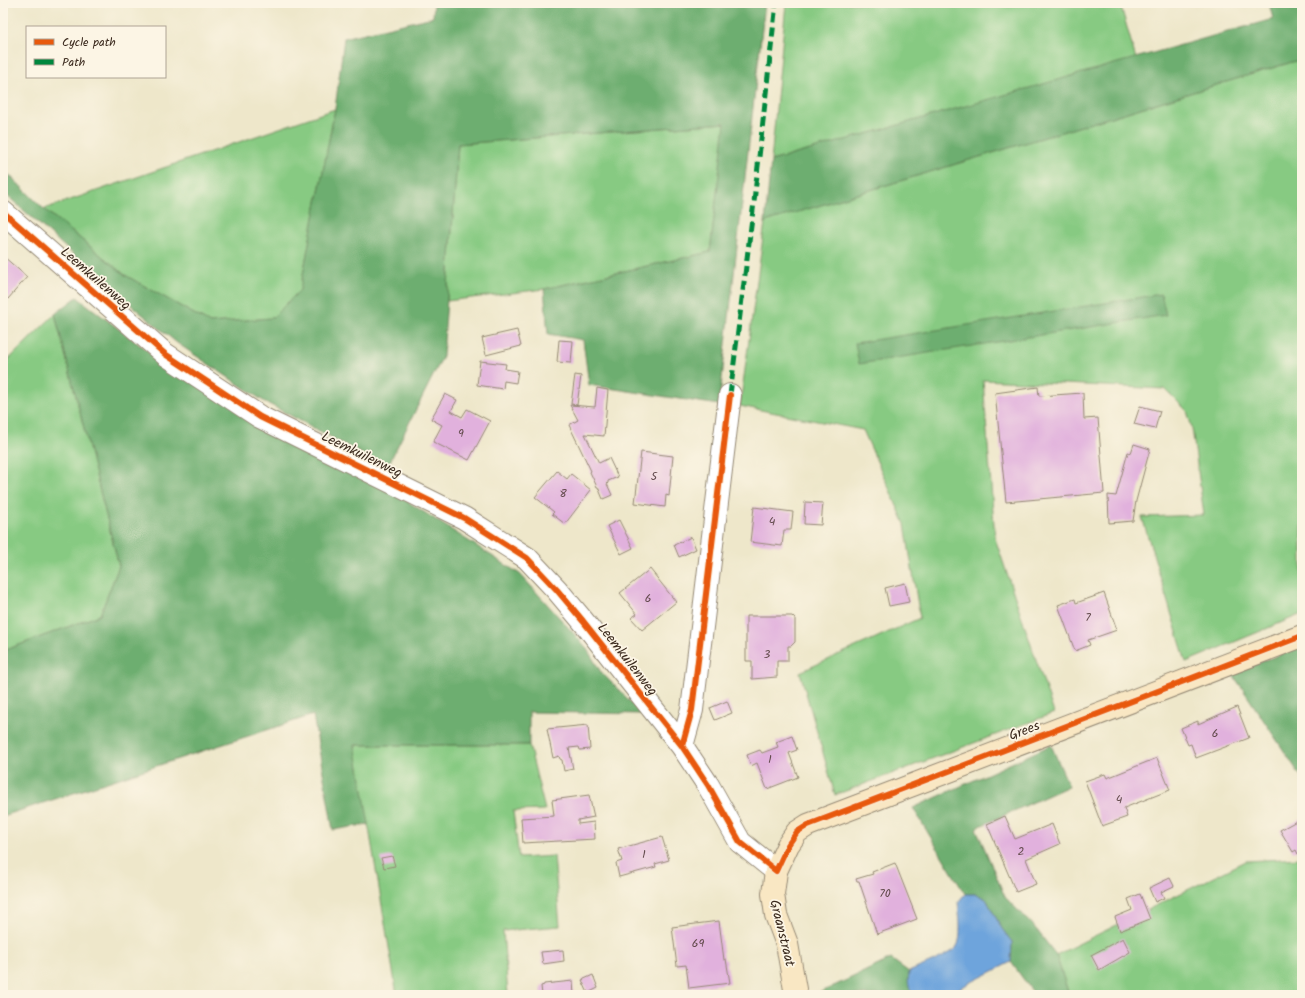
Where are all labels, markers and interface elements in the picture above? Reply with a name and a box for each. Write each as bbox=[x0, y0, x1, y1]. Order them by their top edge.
legend bbox=[26, 26, 166, 78]
text: Cycle path bbox=[62, 33, 116, 52]
text: Path bbox=[62, 53, 85, 72]
street label: Leemkuilenweg bbox=[55, 242, 136, 316]
house number: 9 bbox=[458, 424, 464, 443]
street label: Leemkuilenweg bbox=[317, 426, 406, 484]
house number: 5 bbox=[651, 467, 659, 486]
house number: 8 bbox=[559, 484, 567, 503]
house number: 4 bbox=[769, 512, 776, 531]
house number: 6 bbox=[645, 589, 651, 608]
house number: 7 bbox=[1085, 608, 1091, 627]
street label: Leemkuilenweg bbox=[592, 618, 663, 701]
house number: 3 bbox=[764, 645, 771, 664]
street label: Grees bbox=[1006, 715, 1043, 747]
house number: 6 bbox=[1212, 724, 1218, 743]
house number: 1 bbox=[768, 750, 772, 769]
house number: 4 bbox=[1116, 790, 1123, 809]
house number: 2 bbox=[1018, 842, 1025, 861]
house number: 1 bbox=[642, 845, 646, 864]
house number: 70 bbox=[879, 884, 891, 903]
street label: Graanstraat bbox=[763, 897, 801, 970]
house number: 69 bbox=[692, 934, 704, 953]

